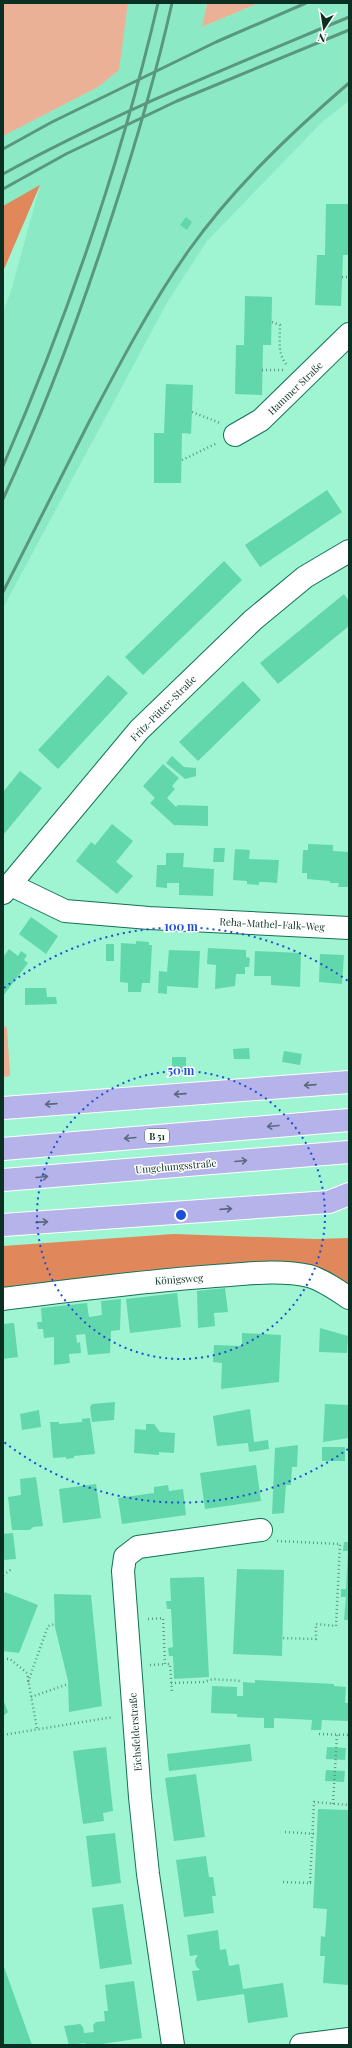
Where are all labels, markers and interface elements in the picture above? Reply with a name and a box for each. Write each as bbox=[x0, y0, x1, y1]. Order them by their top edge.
north arrow bbox=[304, 8, 344, 48]
text: N bbox=[316, 30, 327, 46]
street label: Hammer Straße bbox=[264, 358, 326, 418]
street label: Fritz-Pütter-Straße bbox=[127, 672, 199, 744]
street label: Reha-Mathel-Falk-Weg bbox=[219, 914, 326, 934]
text: 100 m bbox=[164, 918, 198, 934]
text: 50 m bbox=[168, 1062, 195, 1078]
one-way arrow bbox=[304, 1081, 317, 1088]
one-way arrow bbox=[174, 1091, 187, 1098]
one-way arrow bbox=[45, 1101, 58, 1108]
one-way arrow bbox=[267, 1123, 280, 1130]
road number: B 51 bbox=[145, 1129, 169, 1143]
one-way arrow bbox=[123, 1135, 136, 1142]
street label: Umgehungsstraße bbox=[135, 1155, 217, 1177]
one-way arrow bbox=[234, 1157, 247, 1164]
one-way arrow bbox=[35, 1174, 48, 1181]
one-way arrow bbox=[219, 1206, 232, 1213]
centre of rings bbox=[174, 1208, 188, 1222]
one-way arrow bbox=[35, 1219, 48, 1226]
street label: Königsweg bbox=[154, 1270, 204, 1288]
street label: Eichsfelderstraße bbox=[125, 1692, 145, 1772]

